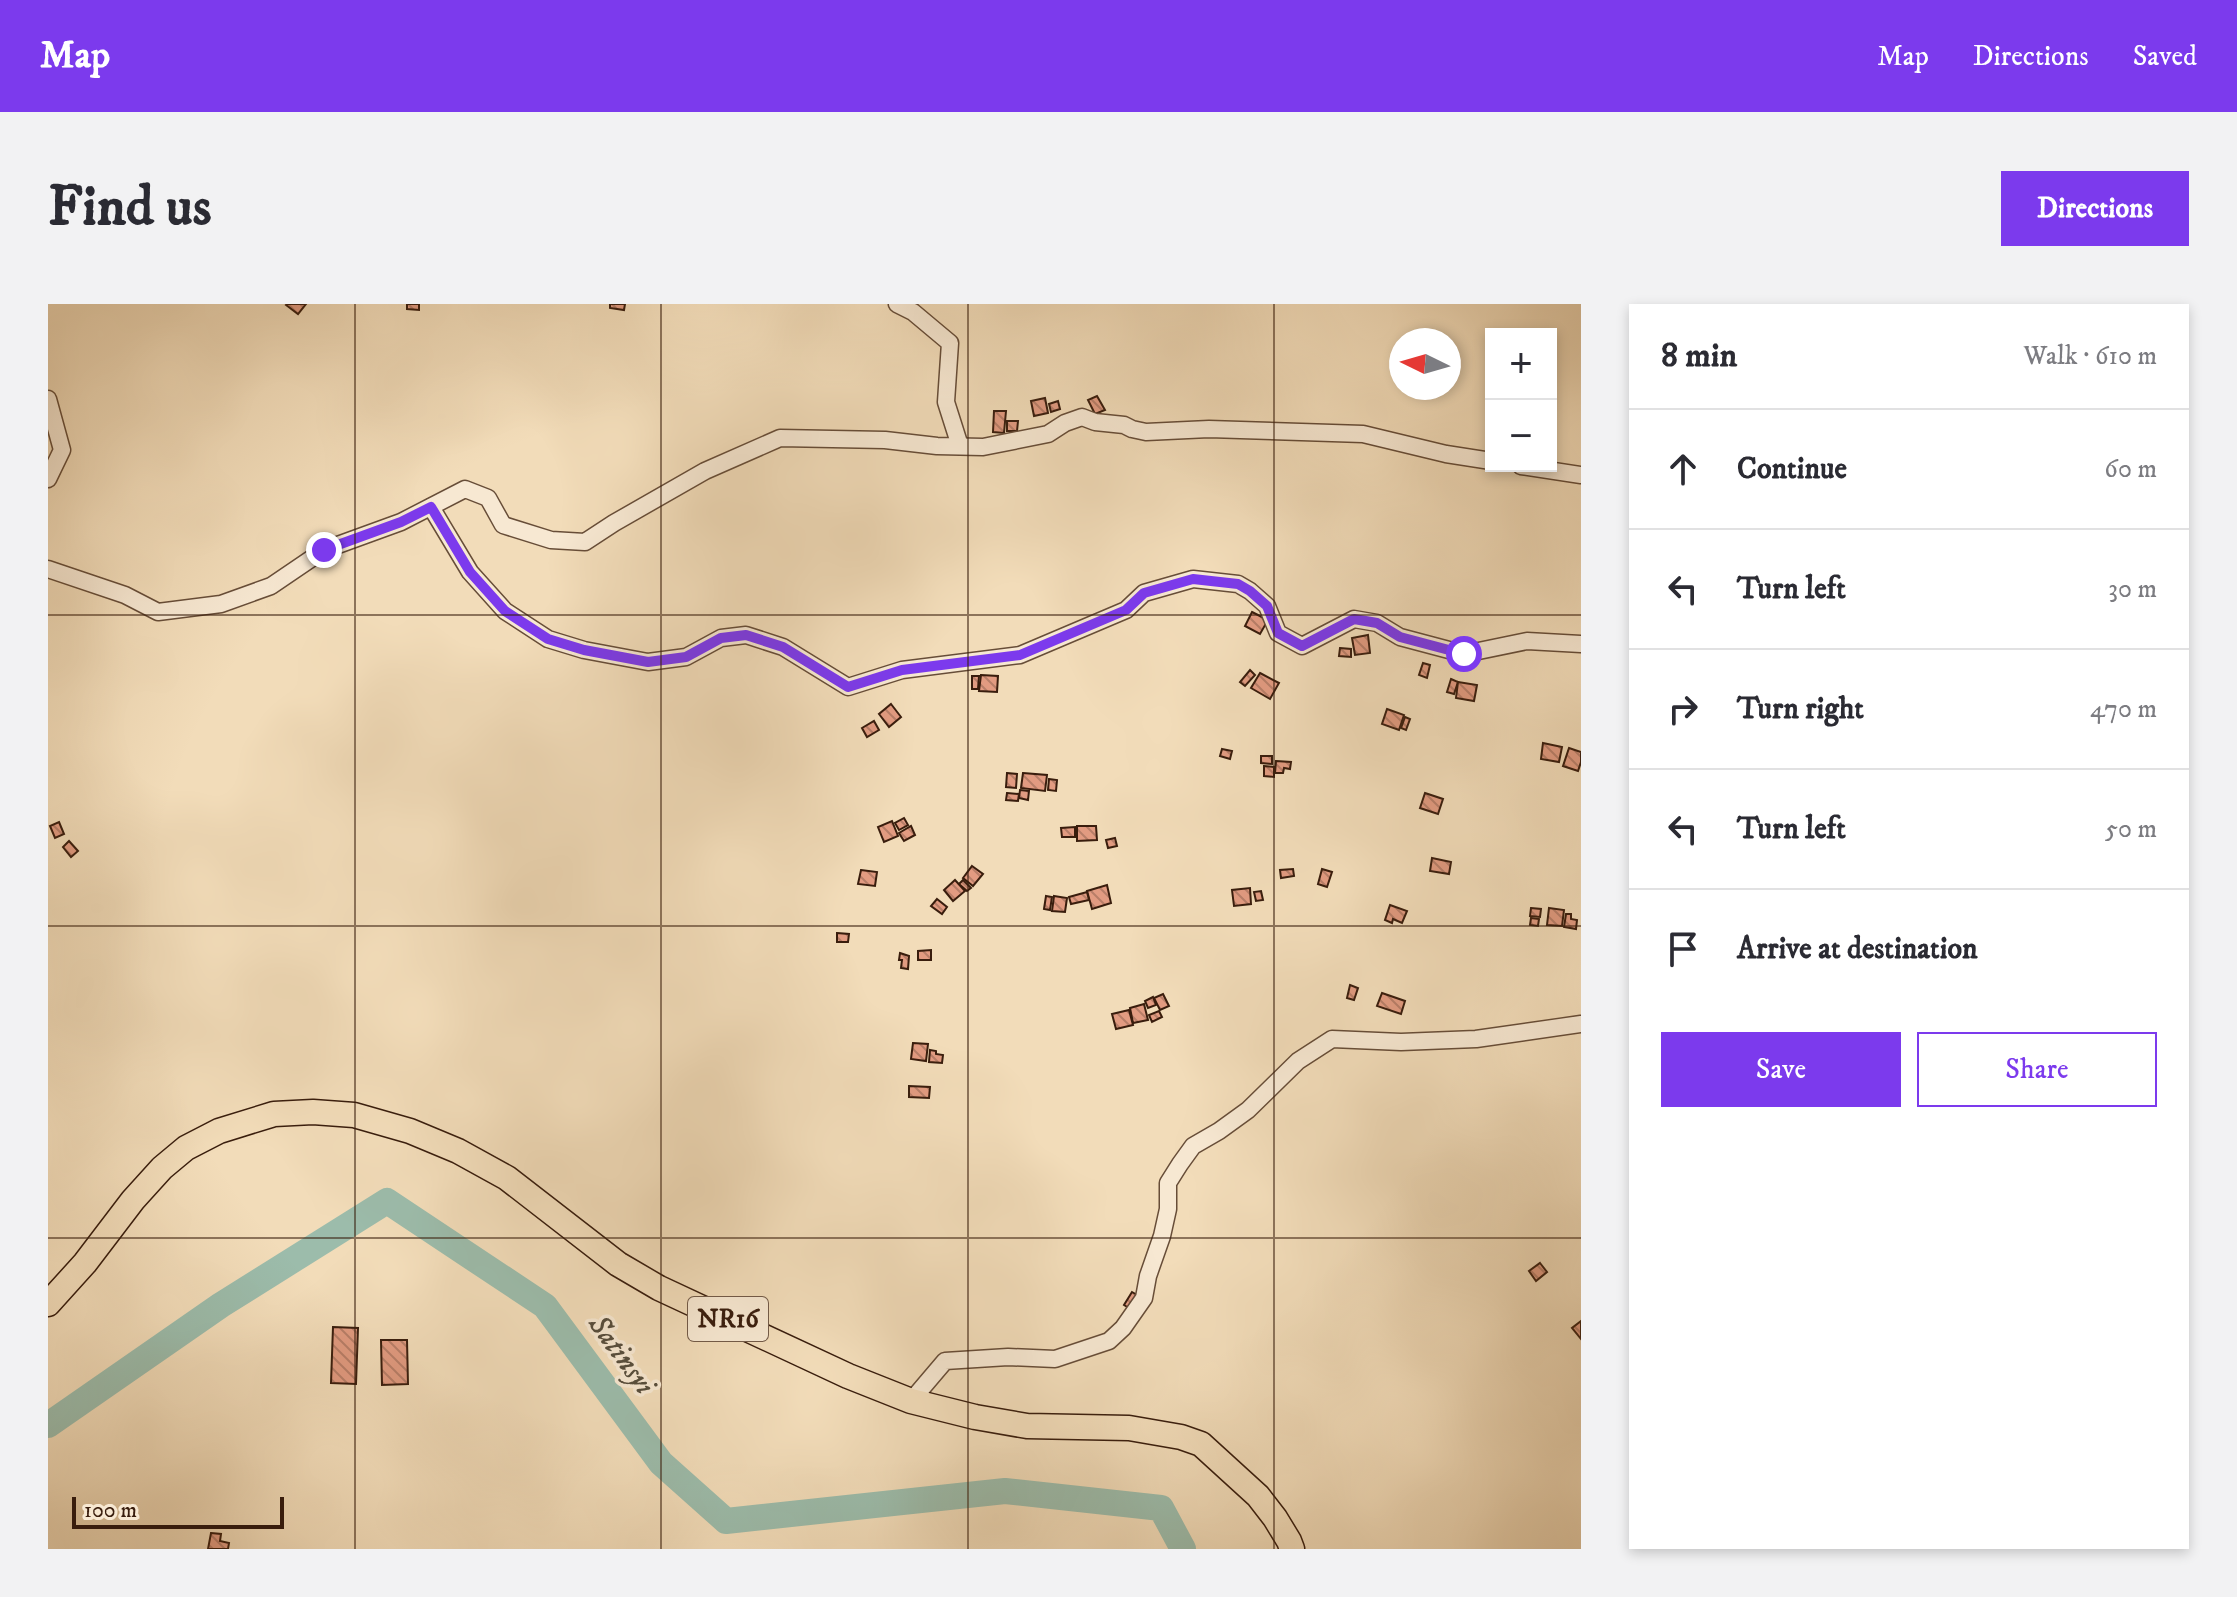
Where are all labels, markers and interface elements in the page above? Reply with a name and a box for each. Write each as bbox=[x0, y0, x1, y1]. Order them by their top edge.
text: Map bbox=[40, 32, 110, 80]
text: Map bbox=[1877, 39, 1929, 74]
text: Directions bbox=[1973, 39, 2089, 74]
text: Saved bbox=[2133, 39, 2197, 74]
button: Directions bbox=[2001, 171, 2189, 246]
text: Find us bbox=[48, 173, 212, 243]
north arrow bbox=[1389, 328, 1461, 400]
map controls bbox=[1485, 328, 1557, 472]
button: + bbox=[1485, 328, 1557, 400]
text: 8 min bbox=[1661, 335, 1737, 377]
text: Walk · 610 m bbox=[2024, 340, 2157, 373]
button: − bbox=[1485, 400, 1557, 472]
icon: ahead bbox=[1661, 447, 1705, 491]
text: Continue bbox=[1737, 451, 1847, 488]
text: 60 m bbox=[2104, 453, 2157, 486]
route end bbox=[306, 532, 342, 568]
icon: left bbox=[1661, 567, 1705, 611]
text: Turn left bbox=[1737, 571, 1846, 608]
text: 30 m bbox=[2108, 573, 2157, 606]
route start bbox=[1446, 636, 1482, 672]
icon: right bbox=[1661, 687, 1705, 731]
text: Turn right bbox=[1737, 691, 1864, 728]
text: 470 m bbox=[2090, 693, 2157, 726]
icon: left bbox=[1661, 807, 1705, 851]
text: Turn left bbox=[1737, 811, 1846, 848]
text: 50 m bbox=[2105, 813, 2157, 846]
icon: arrive bbox=[1661, 927, 1705, 971]
text: Arrive at destination bbox=[1737, 931, 1978, 968]
button: Save bbox=[1661, 1032, 1901, 1107]
button: Share bbox=[1917, 1032, 2157, 1107]
road number: NR16 bbox=[688, 1297, 768, 1341]
water label: Satinsyi bbox=[579, 1307, 664, 1404]
scale bar bbox=[72, 1493, 284, 1529]
text: 100 m bbox=[84, 1497, 137, 1524]

